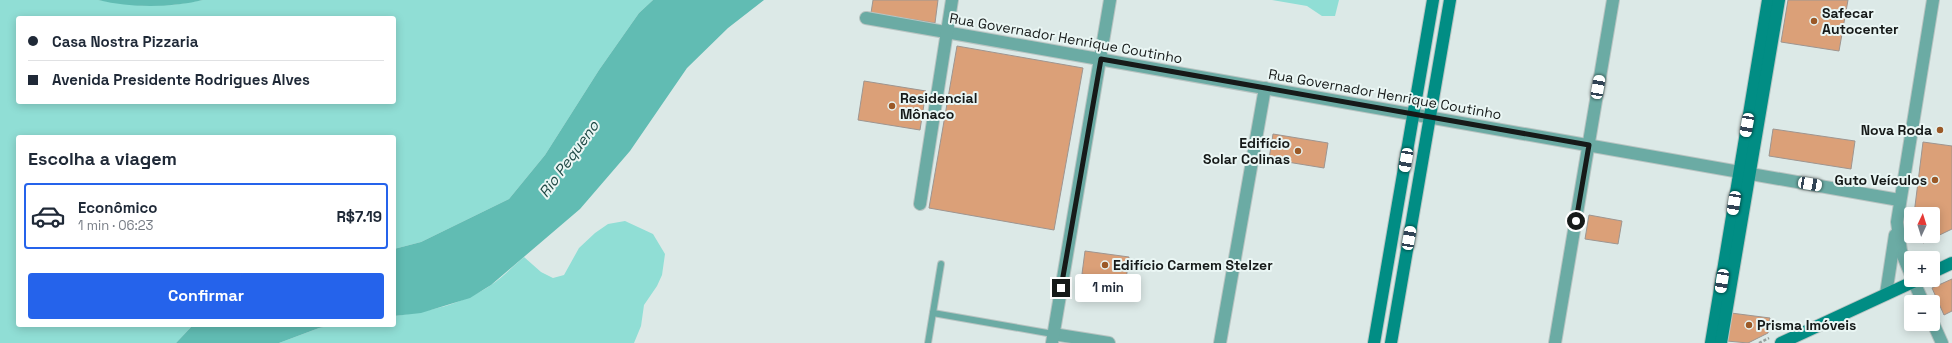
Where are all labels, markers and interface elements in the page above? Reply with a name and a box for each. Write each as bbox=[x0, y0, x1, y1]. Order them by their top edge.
place label: Safecar Autocenter bbox=[1822, 4, 1899, 38]
street label: Rua Governador Henrique Coutinho bbox=[948, 9, 1184, 67]
marker: Safecar Autocenter bbox=[1809, 16, 1819, 26]
text: Casa Nostra Pizzaria bbox=[52, 32, 198, 51]
street label: Rua Governador Henrique Coutinho bbox=[1267, 65, 1503, 123]
text: Avenida Presidente Rodrigues Alves bbox=[52, 70, 310, 89]
car bbox=[1590, 74, 1606, 100]
place label: Residencial Mônaco bbox=[900, 89, 977, 123]
marker: Residencial Mônaco bbox=[887, 101, 897, 111]
car bbox=[1739, 112, 1755, 138]
water label: Rio Pequeno bbox=[534, 116, 603, 201]
place label: Nova Roda bbox=[1861, 121, 1932, 139]
marker: Nova Roda bbox=[1935, 125, 1945, 135]
place label: Edifício Solar Colinas bbox=[1203, 134, 1290, 168]
marker: Edifício Solar Colinas bbox=[1293, 146, 1303, 156]
text: Escolha a viagem bbox=[28, 147, 177, 170]
car bbox=[1398, 147, 1414, 173]
place label: Guto Veículos bbox=[1835, 171, 1927, 189]
marker: Guto Veículos bbox=[1930, 175, 1940, 185]
car bbox=[1797, 176, 1823, 192]
car bbox=[1726, 190, 1742, 216]
icon: car bbox=[30, 198, 66, 234]
text: Econômico bbox=[78, 198, 157, 217]
text: R$7.19 bbox=[336, 207, 382, 226]
north arrow bbox=[1904, 207, 1940, 243]
map controls bbox=[1904, 207, 1940, 331]
route start bbox=[1567, 212, 1585, 230]
text: 1 min · 06:23 bbox=[78, 217, 153, 234]
car bbox=[1401, 225, 1417, 251]
button: + bbox=[1904, 251, 1940, 287]
place label: Edifício Carmem Stelzer bbox=[1113, 256, 1273, 274]
marker: Edifício Carmem Stelzer bbox=[1100, 260, 1110, 270]
car bbox=[1714, 268, 1730, 294]
button: Confirmar bbox=[28, 273, 384, 319]
callout: 1 min bbox=[1075, 274, 1141, 302]
route end bbox=[1052, 279, 1070, 297]
text: 1 min bbox=[1092, 279, 1124, 296]
button: − bbox=[1904, 295, 1940, 331]
place label: Prisma Imóveis bbox=[1757, 316, 1856, 334]
marker: Prisma Imóveis bbox=[1744, 320, 1754, 330]

